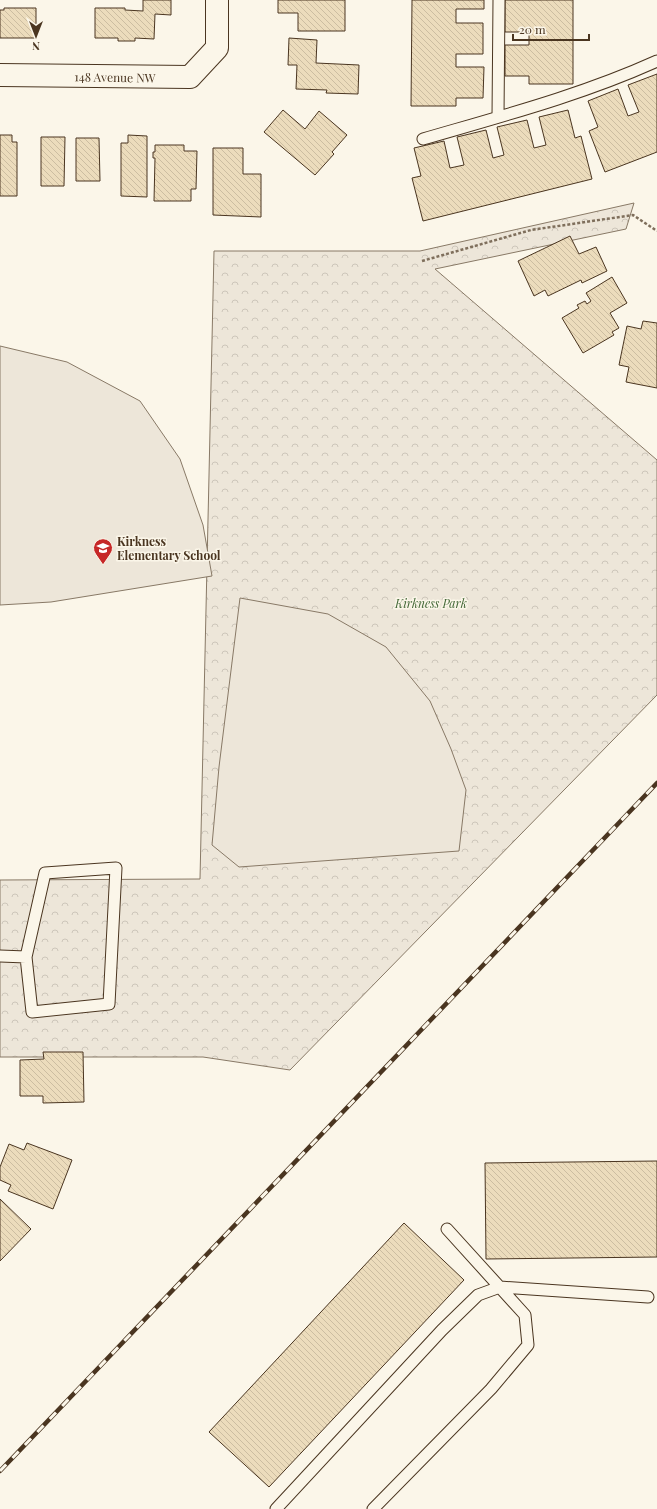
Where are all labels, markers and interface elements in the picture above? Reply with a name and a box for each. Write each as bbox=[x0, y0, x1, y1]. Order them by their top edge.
north arrow bbox=[16, 16, 56, 56]
scale bar bbox=[513, 16, 589, 42]
text: 20 m bbox=[519, 21, 546, 37]
text: N bbox=[32, 39, 40, 54]
street label: 148 Avenue NW bbox=[74, 68, 156, 86]
place label: Kirkness Elementary School bbox=[117, 533, 221, 563]
school or university icon: Kirkness Elementary School bbox=[92, 537, 114, 565]
park label: Kirkness Park bbox=[394, 595, 467, 611]

